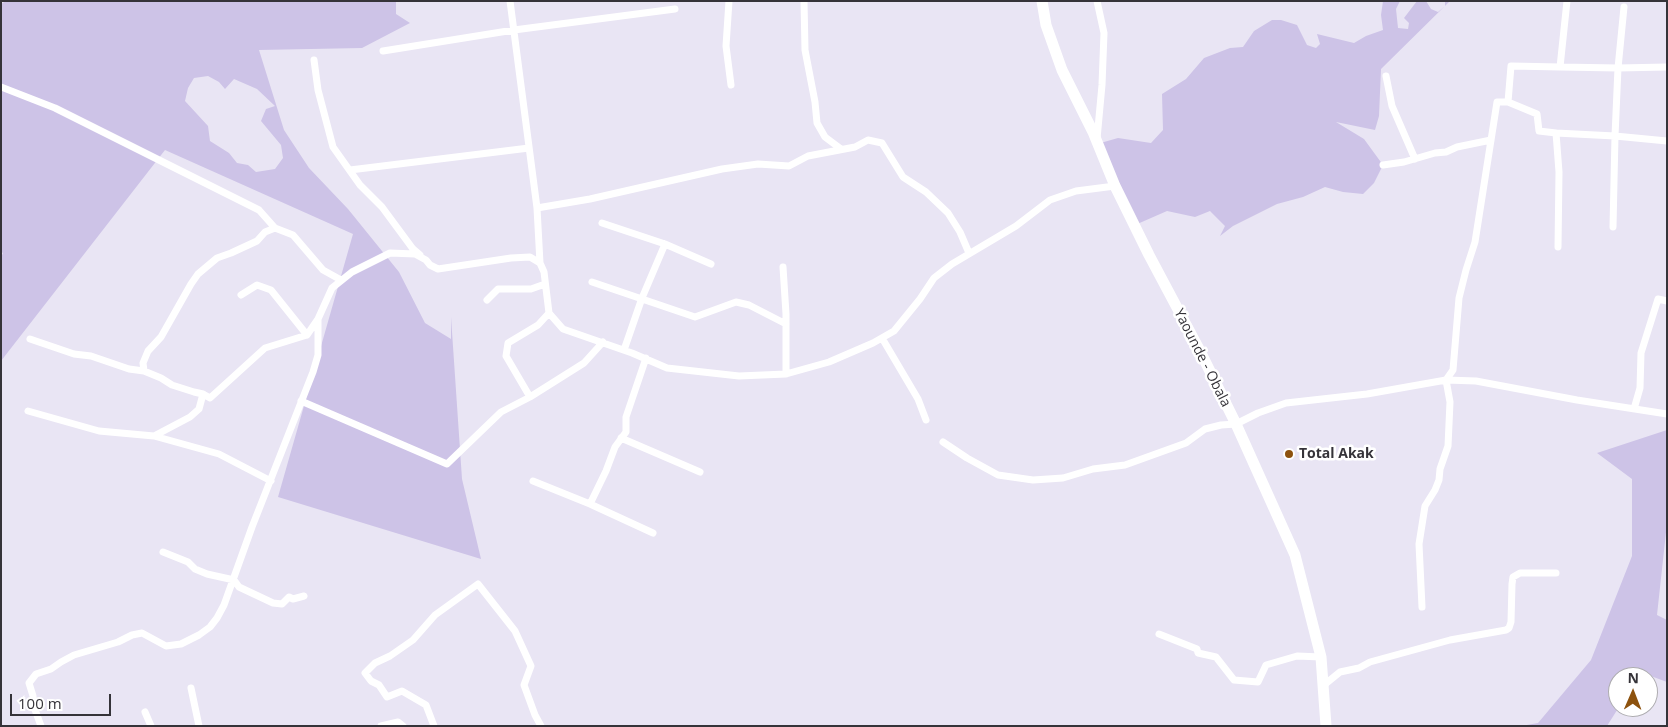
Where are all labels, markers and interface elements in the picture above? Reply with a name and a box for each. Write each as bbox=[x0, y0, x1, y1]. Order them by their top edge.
street label: Yaounde - Obala bbox=[1170, 306, 1234, 410]
place label: Total Akak bbox=[1299, 446, 1374, 462]
marker: Total Akak bbox=[1283, 448, 1295, 460]
north arrow bbox=[1608, 667, 1658, 717]
text: N bbox=[1627, 668, 1639, 687]
scale bar bbox=[12, 684, 114, 716]
text: 100 m bbox=[18, 693, 62, 713]

